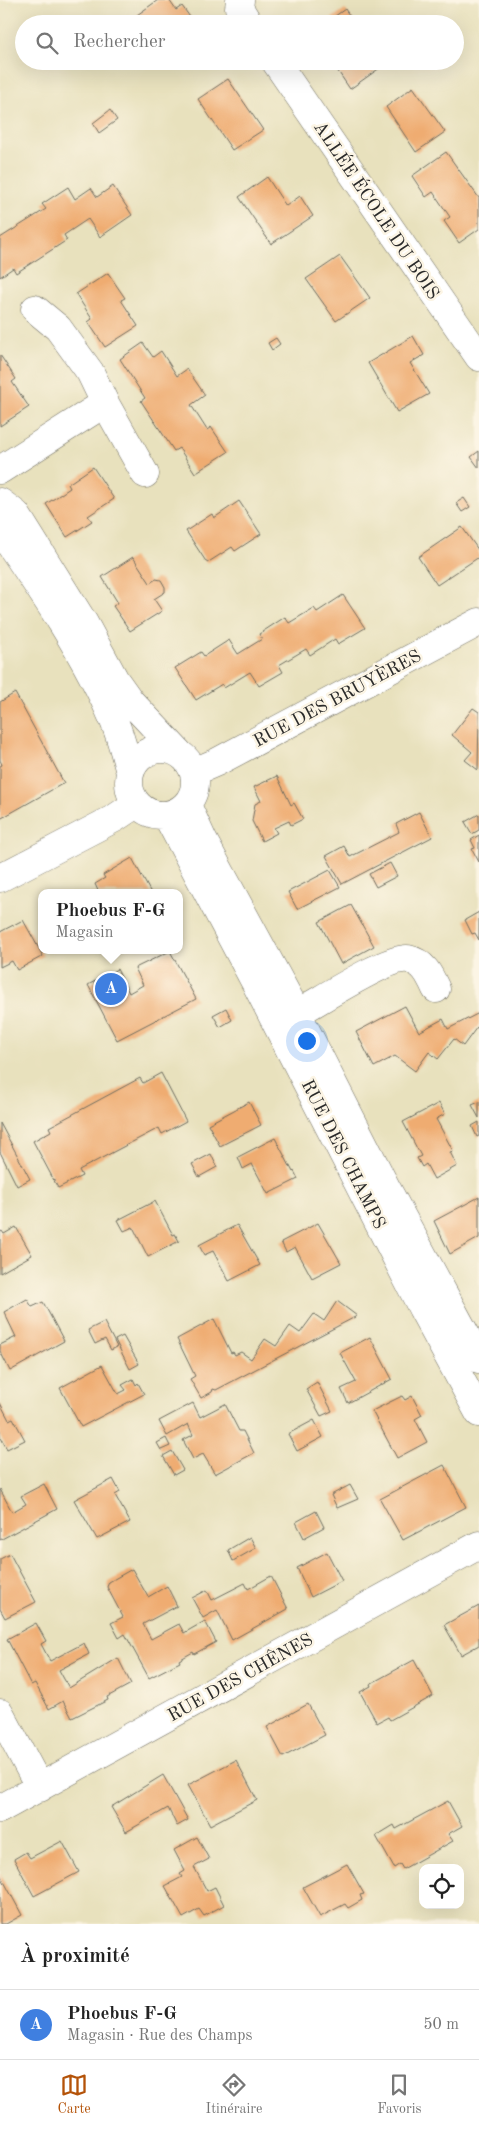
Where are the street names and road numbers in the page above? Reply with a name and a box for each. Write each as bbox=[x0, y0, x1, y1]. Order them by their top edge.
street label: ALLÉE ÉCOLE DU BOIS bbox=[310, 116, 446, 303]
street label: RUE DES BRUYÈRES bbox=[249, 643, 424, 751]
street label: RUE DES CHAMPS bbox=[298, 1077, 389, 1232]
street label: RUE DES CHÊNES bbox=[163, 1627, 316, 1725]

